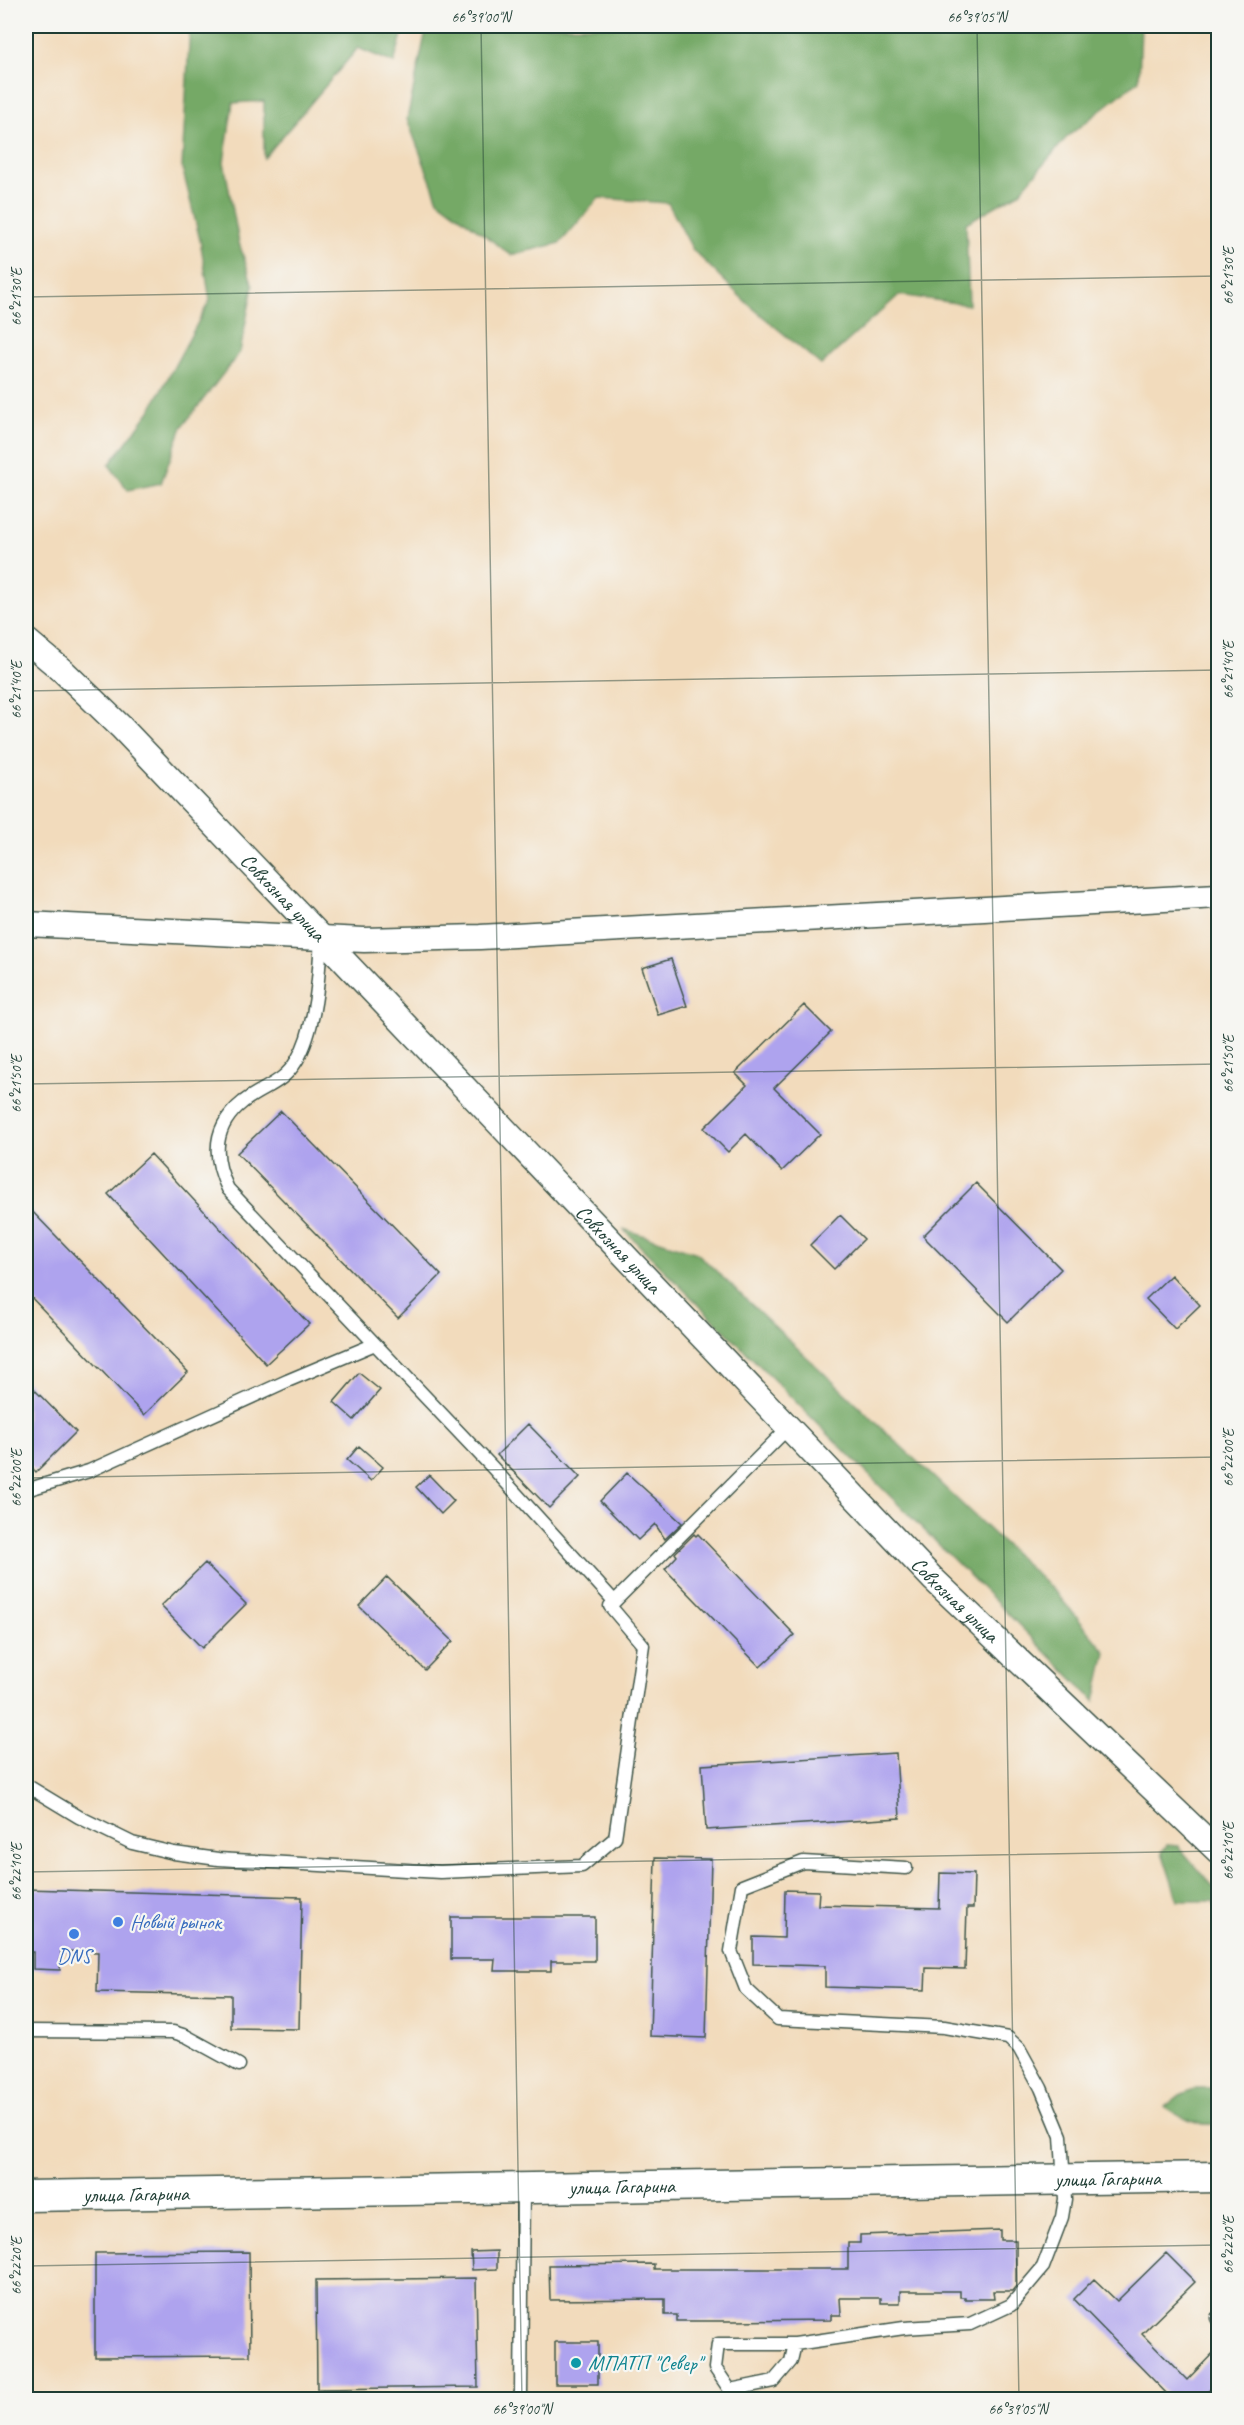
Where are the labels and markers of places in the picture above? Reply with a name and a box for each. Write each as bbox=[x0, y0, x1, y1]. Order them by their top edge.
place label: Новый рынок bbox=[130, 1909, 224, 1935]
marker: Новый рынок bbox=[111, 1915, 125, 1929]
marker: DNS bbox=[67, 1927, 81, 1941]
place label: DNS bbox=[57, 1943, 94, 1969]
place label: МПАТП "Север" bbox=[588, 2350, 706, 2376]
marker: МПАТП "Север" bbox=[569, 2356, 583, 2370]

